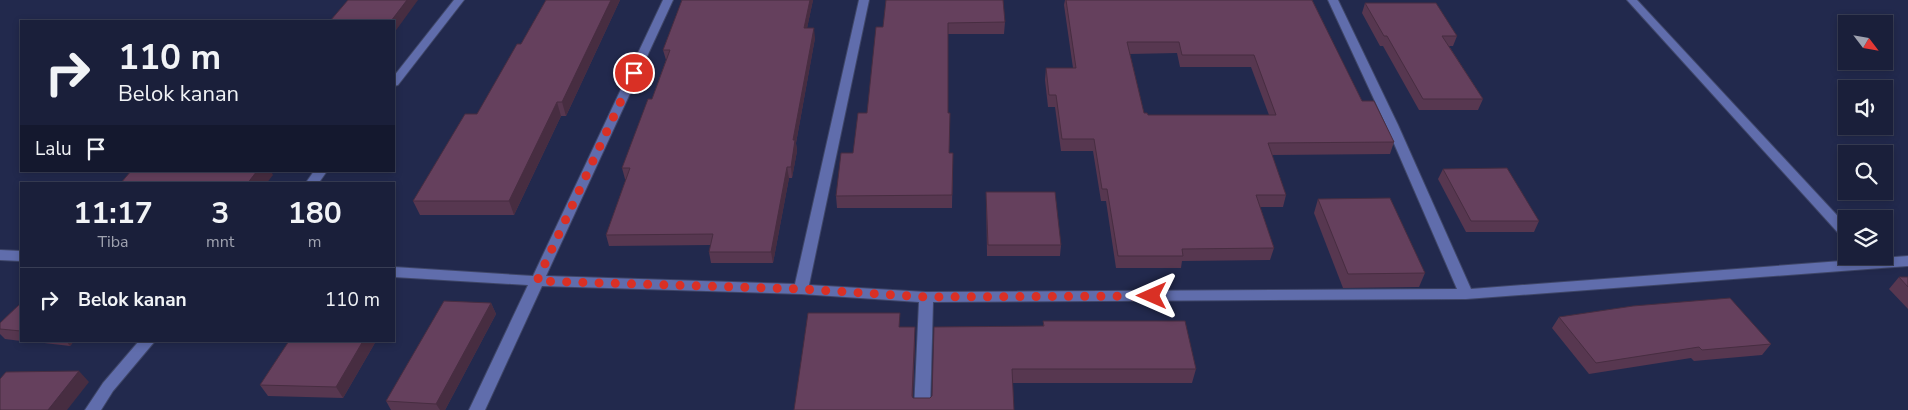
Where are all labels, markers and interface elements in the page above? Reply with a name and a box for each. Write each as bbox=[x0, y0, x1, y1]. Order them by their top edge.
north arrow bbox=[1838, 15, 1892, 70]
map controls bbox=[1838, 15, 1893, 265]
text: 110 m bbox=[118, 34, 221, 81]
icon: right bbox=[35, 40, 100, 105]
pin bbox=[613, 52, 655, 94]
icon: arrive bbox=[620, 59, 648, 87]
text: Belok kanan bbox=[118, 79, 239, 109]
button: sound bbox=[1838, 80, 1893, 135]
icon: arrive bbox=[82, 135, 110, 163]
text: Lalu bbox=[35, 136, 72, 162]
button: search bbox=[1838, 145, 1893, 200]
text: 11:17 bbox=[73, 193, 153, 234]
text: 3 bbox=[211, 193, 229, 234]
text: 180 bbox=[288, 193, 342, 234]
button: layers bbox=[1838, 210, 1893, 265]
text: Tiba bbox=[97, 231, 129, 253]
text: mnt bbox=[206, 231, 234, 253]
text: m bbox=[308, 231, 322, 253]
position arrow bbox=[1125, 269, 1177, 321]
icon: right bbox=[35, 286, 63, 314]
text: Belok kanan bbox=[78, 287, 187, 313]
text: 110 m bbox=[325, 287, 380, 313]

